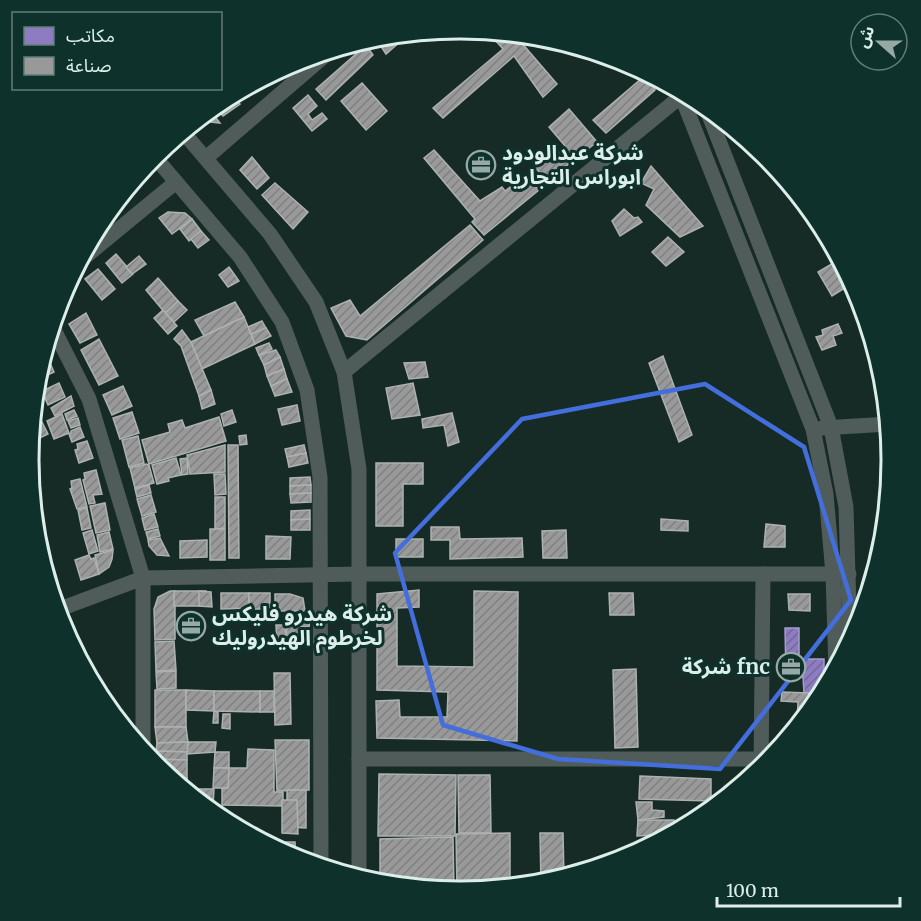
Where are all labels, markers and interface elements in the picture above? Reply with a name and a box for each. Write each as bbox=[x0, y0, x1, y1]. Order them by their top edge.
legend bbox=[12, 12, 222, 90]
north arrow bbox=[849, 12, 909, 72]
text: ش bbox=[852, 23, 878, 50]
text: مكاتب bbox=[66, 24, 115, 47]
text: صناعة bbox=[66, 54, 111, 77]
place label: شركة عبدالودود ابوراس التجارية bbox=[502, 139, 644, 190]
office icon: شركة عبدالودود ابوراس التجارية bbox=[465, 149, 497, 181]
place label: شركة هيدرو فليكس لخرطوم الهيدروليك bbox=[212, 600, 392, 654]
office icon: شركة هيدرو فليكس لخرطوم الهيدروليك bbox=[175, 610, 207, 642]
office icon: شركة fnc bbox=[775, 651, 807, 683]
place label: شركة fnc bbox=[682, 653, 770, 680]
scale bar bbox=[717, 870, 900, 908]
text: 100 m bbox=[726, 879, 779, 902]

